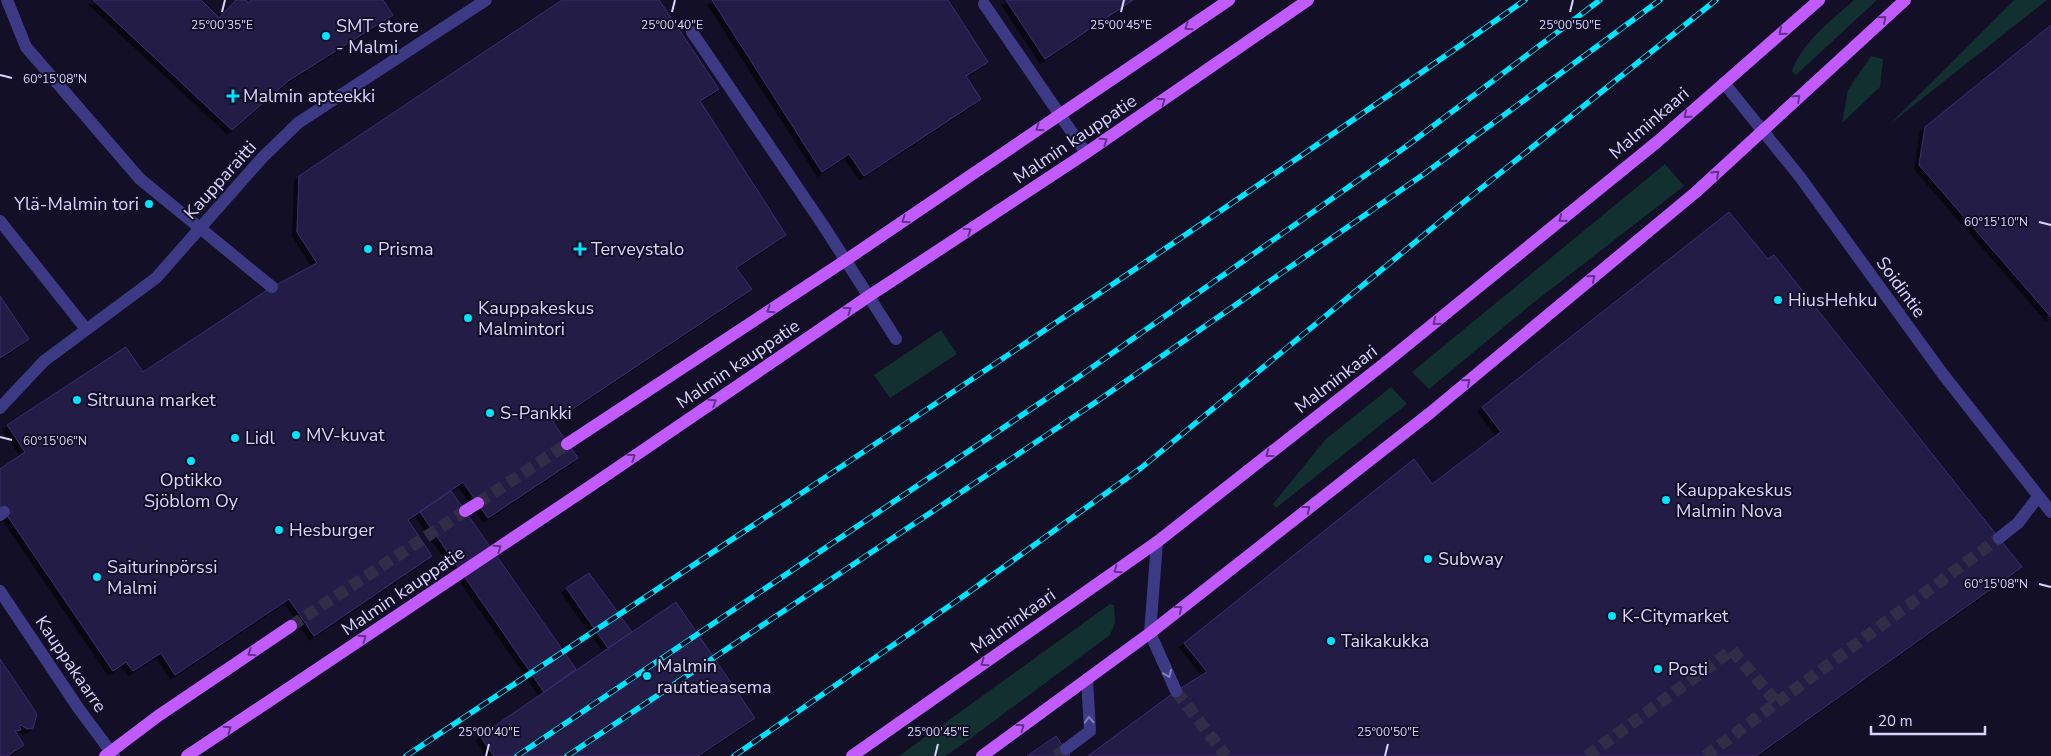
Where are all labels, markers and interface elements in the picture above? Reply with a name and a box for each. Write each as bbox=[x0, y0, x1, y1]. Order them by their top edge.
place label: SMT store - Malmi bbox=[336, 14, 419, 59]
one-way arrow bbox=[1878, 15, 1887, 24]
text: 25°00'35"E bbox=[191, 17, 253, 33]
text: 25°00'40"E bbox=[641, 17, 703, 33]
text: 25°00'45"E bbox=[1090, 17, 1152, 33]
text: 25°00'50"E bbox=[1539, 17, 1601, 33]
one-way arrow bbox=[1184, 21, 1194, 30]
one-way arrow bbox=[1779, 26, 1788, 35]
marker: SMT store - Malmi bbox=[320, 30, 332, 42]
text: 60°15'08"N bbox=[23, 71, 87, 87]
street label: Malminkaari bbox=[1604, 82, 1694, 164]
place label: Malmin apteekki bbox=[243, 84, 375, 108]
street label: Malmin kauppatie bbox=[1009, 89, 1141, 189]
marker: Malmin apteekki bbox=[227, 90, 239, 102]
one-way arrow bbox=[1791, 95, 1800, 104]
one-way arrow bbox=[1156, 98, 1166, 107]
one-way arrow bbox=[1683, 109, 1692, 118]
one-way arrow bbox=[1035, 122, 1045, 131]
street label: Kaupparaitti bbox=[178, 136, 262, 224]
one-way arrow bbox=[1098, 138, 1107, 147]
one-way arrow bbox=[1711, 170, 1720, 179]
place label: Ylä-Malmin tori bbox=[13, 192, 139, 216]
marker: Ylä-Malmin tori bbox=[143, 198, 155, 210]
one-way arrow bbox=[901, 214, 911, 223]
one-way arrow bbox=[1559, 214, 1568, 222]
text: 60°15'10"N bbox=[1964, 214, 2028, 230]
one-way arrow bbox=[962, 228, 971, 237]
place label: Prisma bbox=[378, 237, 433, 261]
place label: Terveystalo bbox=[591, 237, 684, 261]
marker: Terveystalo bbox=[573, 242, 587, 256]
marker: Prisma bbox=[362, 243, 374, 255]
street label: Soidintie bbox=[1871, 252, 1931, 322]
one-way arrow bbox=[1586, 276, 1595, 284]
place label: HiusHehku bbox=[1788, 288, 1877, 312]
marker: HiusHehku bbox=[1772, 294, 1784, 306]
place label: Kauppakeskus Malmintori bbox=[478, 296, 594, 341]
one-way arrow bbox=[766, 304, 775, 314]
one-way arrow bbox=[842, 307, 851, 316]
marker: Kauppakeskus Malmintori bbox=[462, 312, 474, 324]
street label: Malmin kauppatie bbox=[672, 314, 804, 414]
one-way arrow bbox=[1433, 316, 1442, 324]
street label: Malminkaari bbox=[1290, 339, 1382, 419]
one-way arrow bbox=[1461, 379, 1470, 388]
place label: Sitruuna market bbox=[87, 388, 216, 412]
marker: Sitruuna market bbox=[71, 394, 83, 406]
one-way arrow bbox=[708, 399, 717, 408]
place label: S-Pankki bbox=[500, 401, 572, 425]
marker: S-Pankki bbox=[484, 407, 496, 419]
place label: MV-kuvat bbox=[306, 423, 385, 447]
place label: Lidl bbox=[245, 426, 275, 450]
marker: MV-kuvat bbox=[290, 429, 302, 441]
marker: Lidl bbox=[229, 432, 241, 444]
text: 60°15'06"N bbox=[23, 433, 87, 449]
one-way arrow bbox=[1266, 449, 1275, 457]
one-way arrow bbox=[627, 454, 636, 464]
marker: Optikko Sjöblom Oy bbox=[185, 455, 197, 467]
place label: Optikko Sjöblom Oy bbox=[144, 468, 239, 513]
place label: Kauppakeskus Malmin Nova bbox=[1676, 478, 1792, 523]
marker: Kauppakeskus Malmin Nova bbox=[1660, 494, 1672, 506]
one-way arrow bbox=[1301, 507, 1310, 515]
place label: Hesburger bbox=[289, 518, 375, 542]
marker: Hesburger bbox=[273, 524, 285, 536]
street label: Malmin kauppatie bbox=[337, 541, 469, 641]
one-way arrow bbox=[492, 545, 502, 554]
place label: Subway bbox=[1438, 547, 1504, 571]
marker: Subway bbox=[1422, 553, 1434, 565]
place label: Saiturinpörssi Malmi bbox=[107, 555, 217, 600]
one-way arrow bbox=[1113, 564, 1122, 573]
marker: Saiturinpörssi Malmi bbox=[91, 571, 103, 583]
text: 60°15'08"N bbox=[1964, 576, 2028, 592]
street label: Malminkaari bbox=[966, 583, 1060, 659]
place label: K-Citymarket bbox=[1622, 604, 1729, 628]
one-way arrow bbox=[1174, 606, 1183, 615]
marker: K-Citymarket bbox=[1606, 610, 1618, 622]
street label: Kauppakaarre bbox=[30, 611, 112, 717]
place label: Taikakukka bbox=[1341, 629, 1429, 653]
one-way arrow bbox=[357, 635, 367, 644]
marker: Taikakukka bbox=[1325, 635, 1337, 647]
one-way arrow bbox=[247, 647, 256, 656]
place label: Malmin rautatieasema bbox=[657, 654, 772, 699]
one-way arrow bbox=[980, 657, 990, 666]
place label: Posti bbox=[1668, 657, 1708, 681]
marker: Posti bbox=[1652, 663, 1664, 675]
one-way arrow bbox=[1161, 669, 1172, 678]
marker: Malmin rautatieasema bbox=[641, 670, 653, 682]
scale bar bbox=[1871, 704, 1985, 736]
text: 20 m bbox=[1878, 711, 1913, 731]
one-way arrow bbox=[1084, 716, 1095, 724]
text: 25°00'40"E bbox=[458, 724, 520, 740]
text: 25°00'45"E bbox=[907, 724, 969, 740]
one-way arrow bbox=[1015, 724, 1025, 733]
text: 25°00'50"E bbox=[1357, 724, 1419, 740]
one-way arrow bbox=[223, 725, 232, 735]

